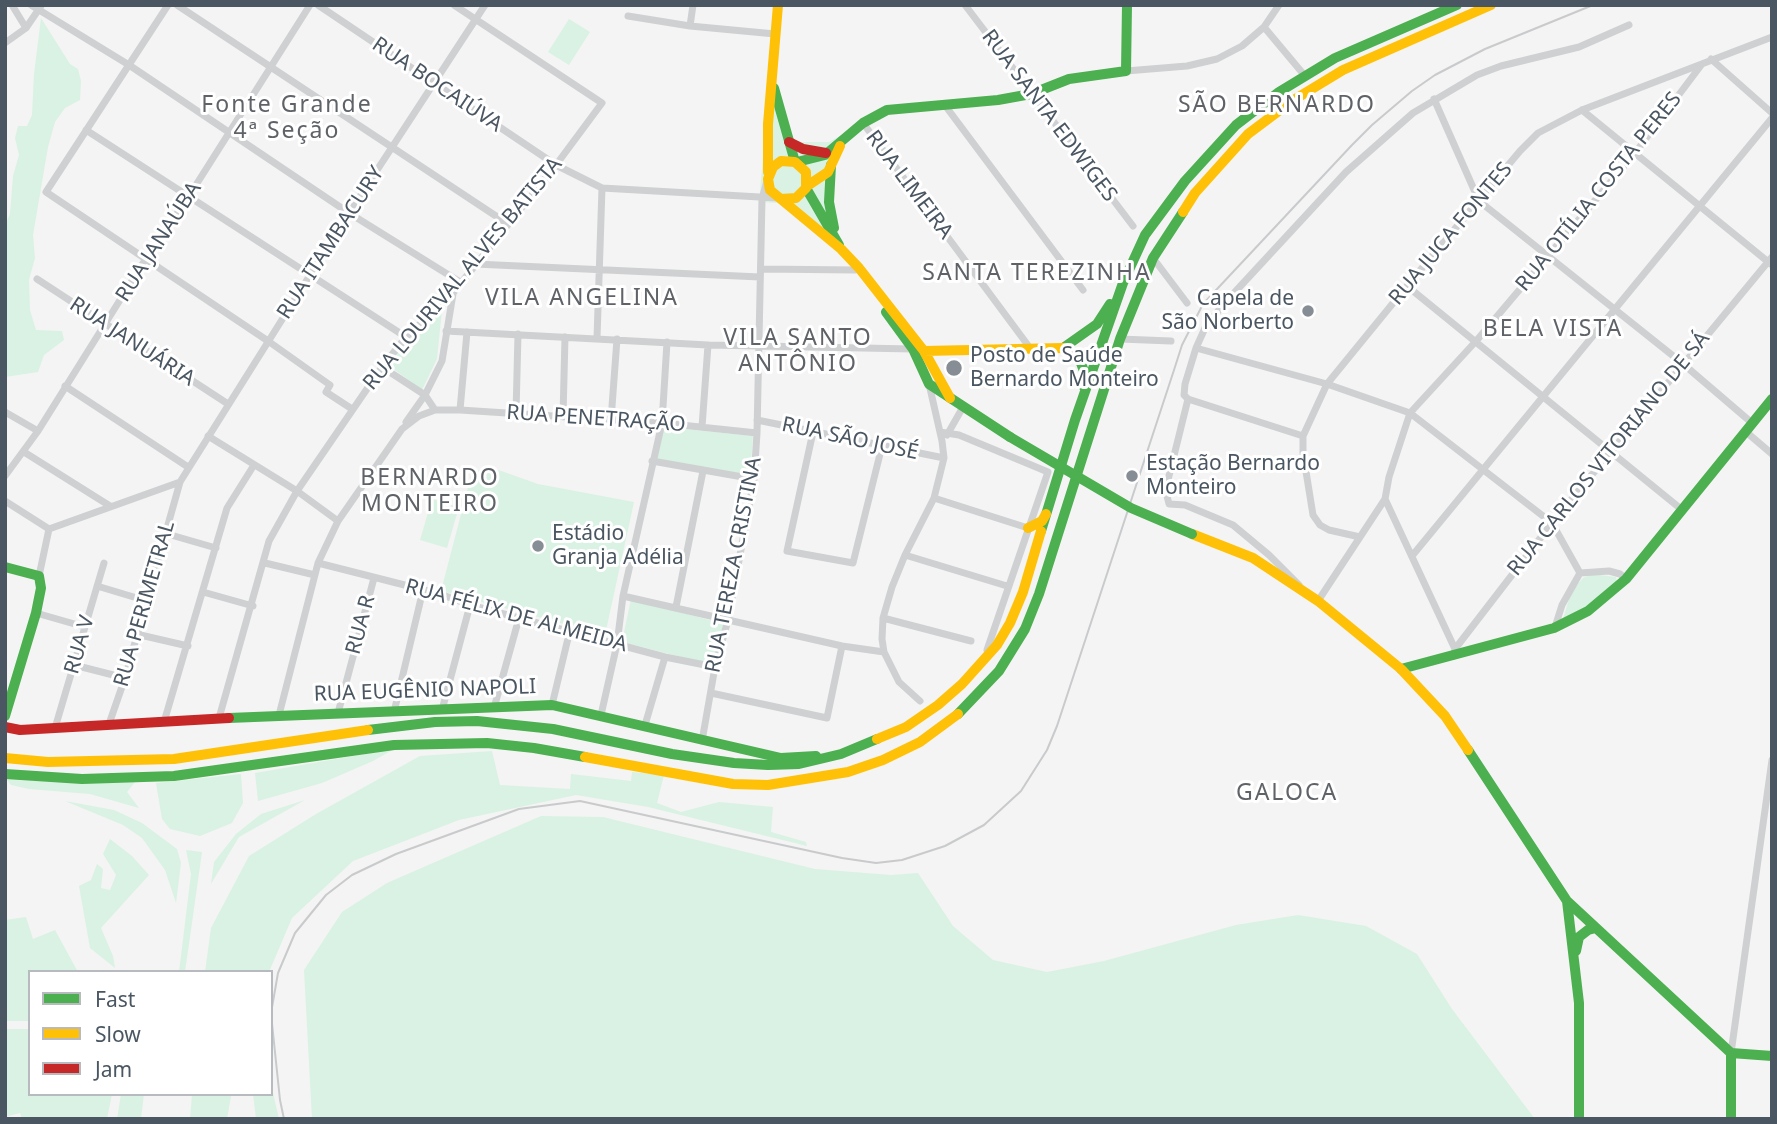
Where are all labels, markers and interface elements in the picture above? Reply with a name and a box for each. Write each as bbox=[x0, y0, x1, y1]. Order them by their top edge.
street label: RUA SANTA EDWIGES bbox=[976, 25, 1122, 207]
street label: RUA BOCAIÚVA bbox=[367, 32, 507, 138]
street label: RUA OTÍLIA COSTA PERES bbox=[1511, 87, 1687, 297]
district label: Fonte Grande 4ª Seção bbox=[203, 91, 371, 145]
district label: SÃO BERNARDO bbox=[1179, 91, 1375, 119]
street label: RUA LIMEIRA bbox=[860, 126, 958, 244]
street label: RUA LOURIVAL ALVES BATISTA bbox=[358, 153, 568, 395]
street label: RUA JUCA FONTES bbox=[1384, 158, 1518, 310]
street label: RUA ITAMBACURY bbox=[272, 162, 390, 324]
street label: RUA JANAÚBA bbox=[111, 177, 207, 307]
district label: SANTA TEREZINHA bbox=[924, 259, 1150, 287]
district label: VILA ANGELINA bbox=[487, 284, 677, 312]
place label: Capela de São Norberto bbox=[1161, 286, 1294, 336]
street label: RUA JANUÁRIA bbox=[65, 292, 199, 392]
marker: Capela de São Norberto bbox=[1300, 303, 1316, 319]
district label: BELA VISTA bbox=[1484, 315, 1622, 343]
district label: VILA SANTO ANTÔNIO bbox=[725, 324, 871, 378]
street label: RUA CARLOS VITORIANO DE SÁ bbox=[1503, 327, 1715, 581]
place label: Posto de Saúde Bernardo Monteiro bbox=[970, 343, 1159, 393]
marker: Posto de Saúde Bernardo Monteiro bbox=[944, 358, 964, 378]
street label: RUA PENETRAÇÃO bbox=[506, 400, 686, 438]
street label: RUA SÃO JOSÉ bbox=[779, 412, 921, 466]
place label: Estação Bernardo Monteiro bbox=[1146, 451, 1320, 501]
street label: RUA TEREZA CRISTINA bbox=[701, 455, 767, 675]
district label: BERNARDO MONTEIRO bbox=[361, 464, 499, 518]
marker: Estação Bernardo Monteiro bbox=[1124, 468, 1140, 484]
street label: RUA PERIMETRAL bbox=[109, 518, 181, 690]
place label: Estádio Granja Adélia bbox=[552, 521, 684, 571]
marker: Estádio Granja Adélia bbox=[530, 538, 546, 554]
street label: RUA FÉLIX DE ALMEIDA bbox=[402, 574, 630, 658]
street label: RUA R bbox=[341, 593, 381, 657]
street label: RUA V bbox=[60, 613, 100, 677]
street label: RUA EUGÊNIO NAPOLI bbox=[313, 675, 537, 707]
district label: GALOCA bbox=[1237, 779, 1337, 807]
legend bbox=[28, 970, 273, 1096]
text: Fast bbox=[95, 985, 135, 1013]
text: Slow bbox=[95, 1020, 141, 1048]
text: Jam bbox=[95, 1055, 132, 1083]

